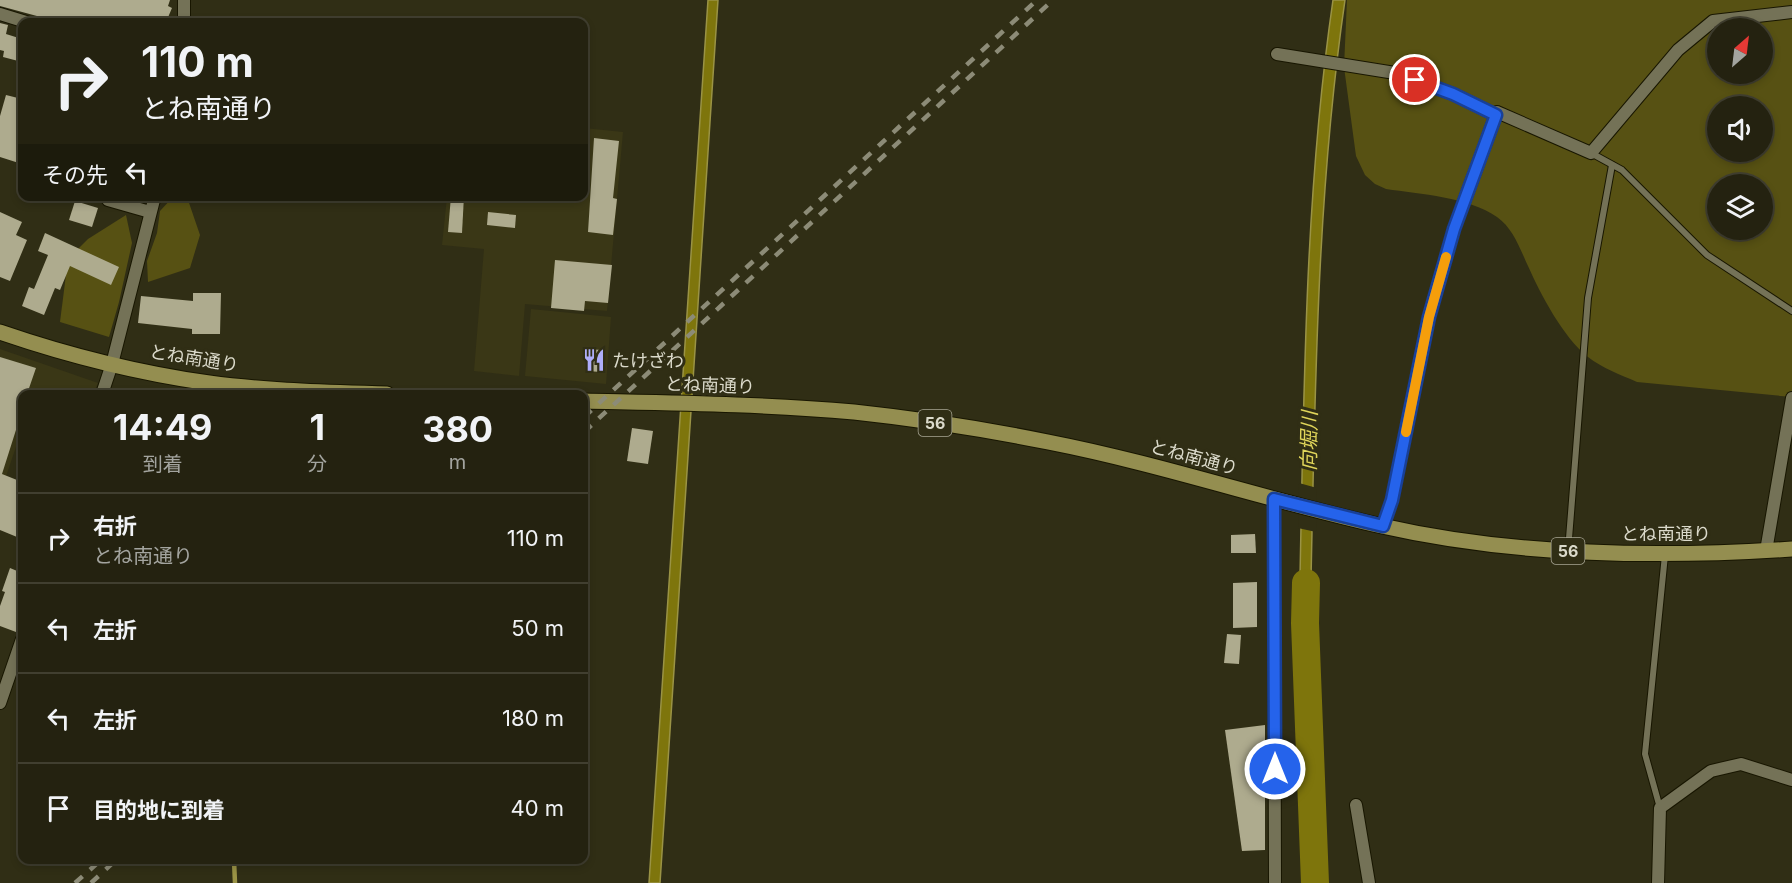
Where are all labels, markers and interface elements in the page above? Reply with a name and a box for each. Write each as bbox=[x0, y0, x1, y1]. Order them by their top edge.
north arrow bbox=[1707, 18, 1773, 84]
map controls bbox=[1707, 18, 1773, 240]
text: 110 m bbox=[141, 36, 254, 87]
icon: right bbox=[42, 42, 120, 120]
pin bbox=[1389, 54, 1440, 105]
icon: arrive bbox=[1398, 63, 1431, 96]
text: とね南通り bbox=[141, 92, 276, 125]
button: sound bbox=[1707, 96, 1773, 162]
icon: left bbox=[120, 156, 153, 189]
text: その先 bbox=[42, 162, 108, 188]
button: layers bbox=[1707, 174, 1773, 240]
street label: とね南通り bbox=[148, 341, 240, 375]
restaurant icon: たけざわ bbox=[581, 347, 607, 373]
place label: たけざわ bbox=[612, 350, 684, 371]
street label: とね南通り bbox=[665, 373, 755, 397]
text: 14:49 bbox=[113, 405, 212, 449]
text: 1 bbox=[310, 405, 325, 449]
text: 380 bbox=[422, 407, 493, 451]
water label: 向堀川 bbox=[1296, 409, 1322, 471]
road number: 56 bbox=[918, 410, 952, 436]
street label: とね南通り bbox=[1148, 435, 1240, 479]
text: m bbox=[449, 450, 466, 474]
text: 到着 bbox=[143, 452, 183, 476]
text: 分 bbox=[307, 452, 327, 476]
text: 右折 bbox=[93, 513, 137, 539]
icon: right bbox=[42, 522, 75, 555]
street label: とね南通り bbox=[1621, 523, 1711, 544]
text: 110 m bbox=[507, 525, 564, 551]
road number: 56 bbox=[1552, 538, 1584, 564]
text: とね南通り bbox=[93, 544, 193, 568]
icon: left bbox=[42, 612, 75, 645]
text: 50 m bbox=[511, 615, 564, 641]
text: 左折 bbox=[93, 617, 137, 643]
icon: left bbox=[42, 702, 75, 735]
text: 180 m bbox=[502, 705, 564, 731]
text: 左折 bbox=[93, 707, 137, 733]
position arrow bbox=[1243, 737, 1307, 801]
icon: arrive bbox=[42, 792, 75, 825]
text: 40 m bbox=[510, 795, 564, 821]
text: 目的地に到着 bbox=[93, 797, 225, 823]

